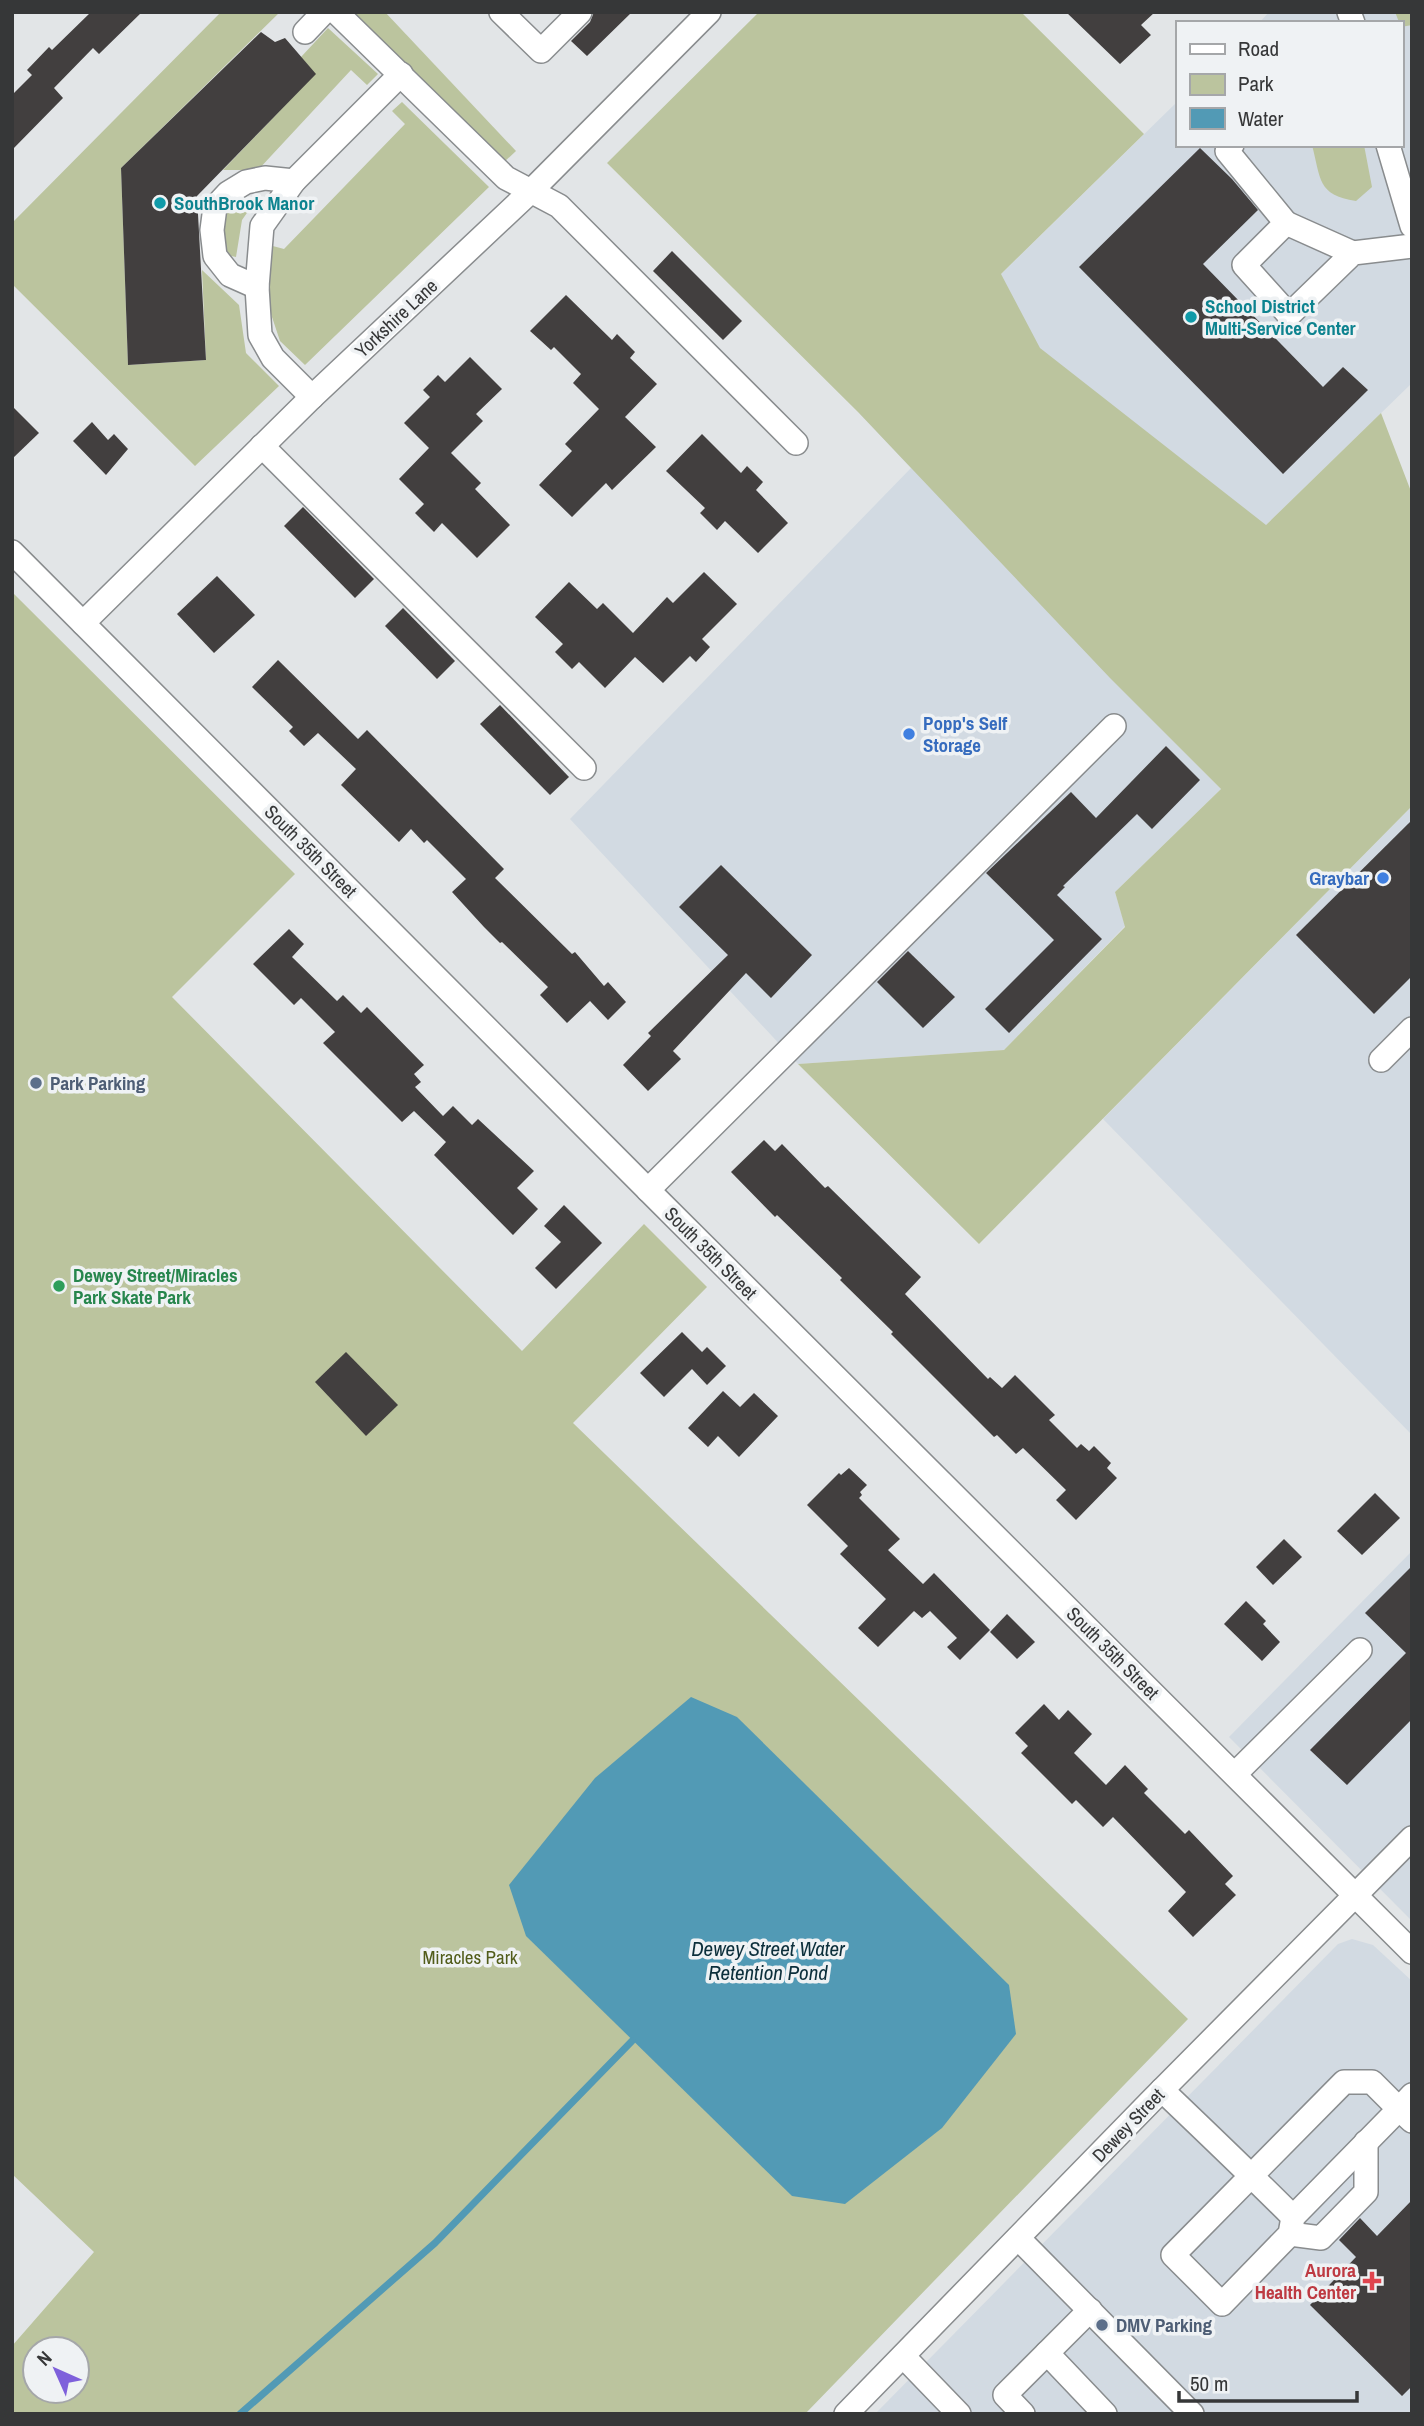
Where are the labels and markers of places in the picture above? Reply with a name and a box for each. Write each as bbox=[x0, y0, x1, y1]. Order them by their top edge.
place label: SouthBrook Manor bbox=[174, 190, 314, 216]
marker: SouthBrook Manor bbox=[152, 195, 168, 211]
place label: School District Multi-Service Center bbox=[1205, 293, 1356, 341]
marker: School District Multi-Service Center bbox=[1183, 309, 1199, 325]
place label: Popp's Self Storage bbox=[923, 710, 1008, 758]
marker: Popp's Self Storage bbox=[901, 726, 917, 742]
place label: Graybar bbox=[1309, 865, 1369, 891]
marker: Graybar bbox=[1375, 870, 1391, 886]
place label: Park Parking bbox=[50, 1070, 146, 1096]
marker: Park Parking bbox=[28, 1075, 44, 1091]
place label: Dewey Street/Miracles Park Skate Park bbox=[73, 1262, 238, 1310]
marker: Dewey Street/Miracles Park Skate Park bbox=[51, 1278, 67, 1294]
place label: Aurora Health Center bbox=[1255, 2257, 1356, 2305]
marker: Aurora Health Center bbox=[1362, 2271, 1382, 2291]
place label: DMV Parking bbox=[1116, 2312, 1213, 2338]
marker: DMV Parking bbox=[1094, 2317, 1110, 2333]

